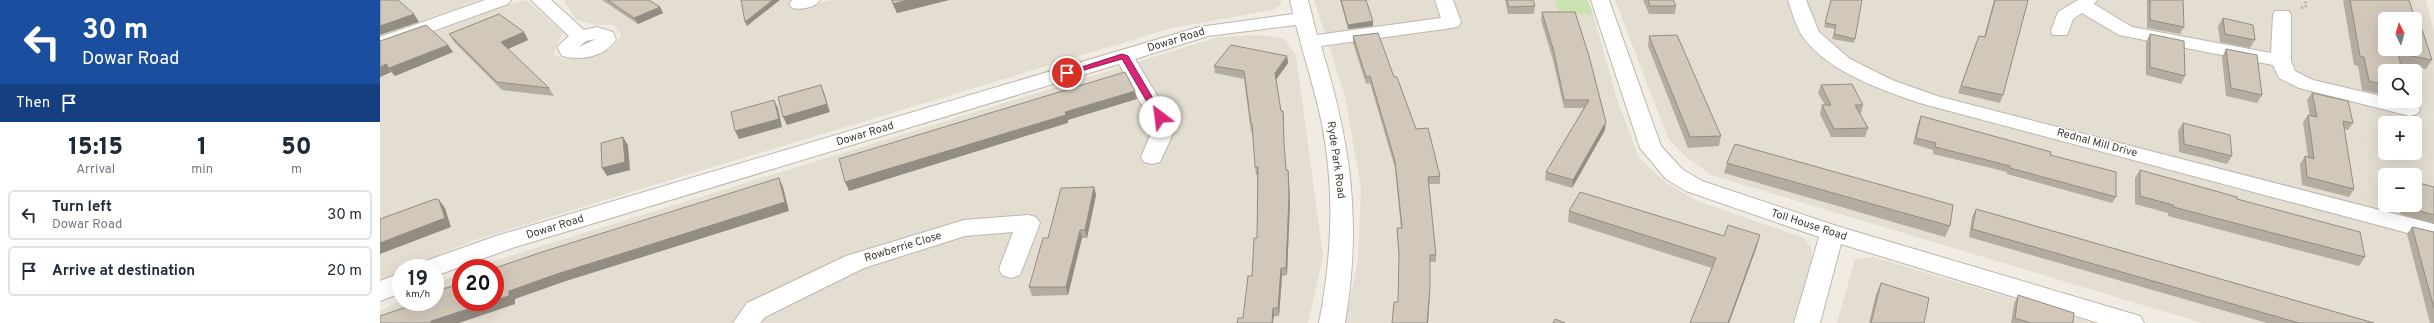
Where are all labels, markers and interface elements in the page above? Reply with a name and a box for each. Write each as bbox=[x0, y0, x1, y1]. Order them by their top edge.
north arrow bbox=[2378, 12, 2422, 56]
map controls bbox=[2378, 12, 2422, 212]
text: 30 m bbox=[82, 13, 148, 49]
icon: left bbox=[16, 16, 68, 68]
street label: Dowar Road bbox=[1146, 25, 1206, 55]
text: Dowar Road bbox=[82, 48, 179, 71]
pin bbox=[1050, 56, 1084, 90]
icon: arrive bbox=[1056, 62, 1078, 84]
button: search bbox=[2378, 64, 2422, 108]
icon: arrive bbox=[58, 92, 80, 114]
text: Then bbox=[16, 94, 50, 113]
position arrow bbox=[1139, 96, 1181, 138]
button: + bbox=[2378, 116, 2422, 160]
street label: Dowar Road bbox=[835, 119, 895, 149]
street label: Ryde Park Road bbox=[1324, 120, 1348, 200]
street label: Rednal Mill Drive bbox=[2055, 126, 2139, 161]
text: 15:15 bbox=[68, 133, 123, 163]
text: 1 bbox=[197, 133, 207, 163]
text: 50 bbox=[281, 133, 312, 163]
text: Arrival bbox=[76, 162, 115, 178]
text: min bbox=[191, 162, 213, 178]
text: m bbox=[291, 162, 302, 178]
button: − bbox=[2378, 168, 2422, 212]
text: Turn left bbox=[52, 198, 112, 217]
icon: left bbox=[18, 204, 40, 226]
text: 30 m bbox=[327, 206, 362, 225]
street label: Toll House Road bbox=[1769, 206, 1849, 244]
street label: Dowar Road bbox=[525, 212, 585, 242]
text: Dowar Road bbox=[52, 217, 122, 233]
street label: Rowberrie Close bbox=[863, 229, 943, 265]
speed limit sign: 20 bbox=[452, 259, 504, 311]
icon: arrive bbox=[18, 260, 40, 282]
text: Arrive at destination bbox=[52, 262, 195, 281]
text: 20 m bbox=[327, 262, 362, 281]
text: 19 bbox=[408, 267, 428, 293]
text: km/h bbox=[406, 288, 430, 301]

